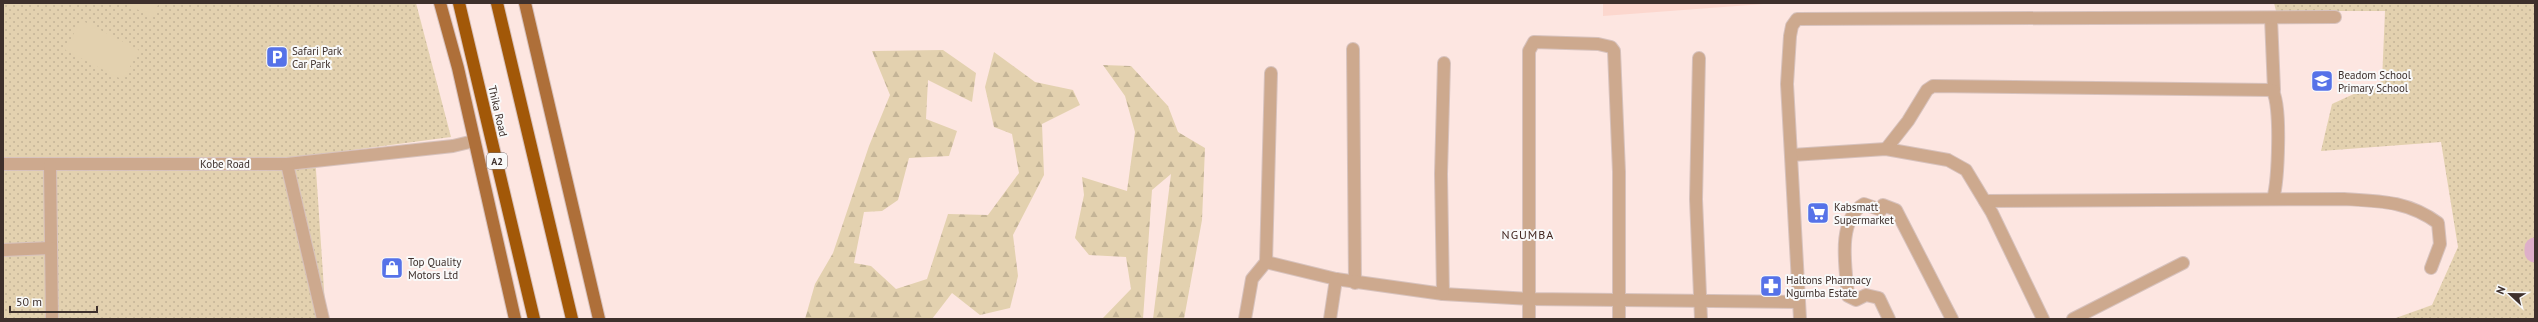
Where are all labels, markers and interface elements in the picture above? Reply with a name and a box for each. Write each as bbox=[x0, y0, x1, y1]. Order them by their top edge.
parking icon: Safari Park Car Park bbox=[264, 44, 290, 70]
place label: Safari Park Car Park bbox=[292, 44, 343, 71]
school or university icon: Beadom School Primary School bbox=[2309, 68, 2335, 94]
place label: Beadom School Primary School bbox=[2338, 68, 2412, 95]
street label: Thika Road bbox=[485, 84, 511, 138]
road number: A2 bbox=[487, 153, 507, 169]
street label: Kobe Road bbox=[200, 157, 250, 171]
supermarket icon: Kabsmatt Supermarket bbox=[1805, 200, 1831, 226]
place label: Kabsmatt Supermarket bbox=[1834, 200, 1894, 227]
district label: NGUMBA bbox=[1502, 227, 1554, 242]
shop icon: Top Quality Motors Ltd bbox=[379, 255, 405, 281]
place label: Top Quality Motors Ltd bbox=[408, 255, 462, 282]
pharmacy icon: Haltons Pharmacy Ngumba Estate bbox=[1758, 273, 1784, 299]
place label: Haltons Pharmacy Ngumba Estate bbox=[1786, 273, 1872, 300]
north arrow bbox=[2490, 274, 2530, 314]
text: N bbox=[2493, 284, 2509, 296]
scale bar bbox=[10, 288, 97, 314]
text: 50 m bbox=[16, 294, 42, 309]

